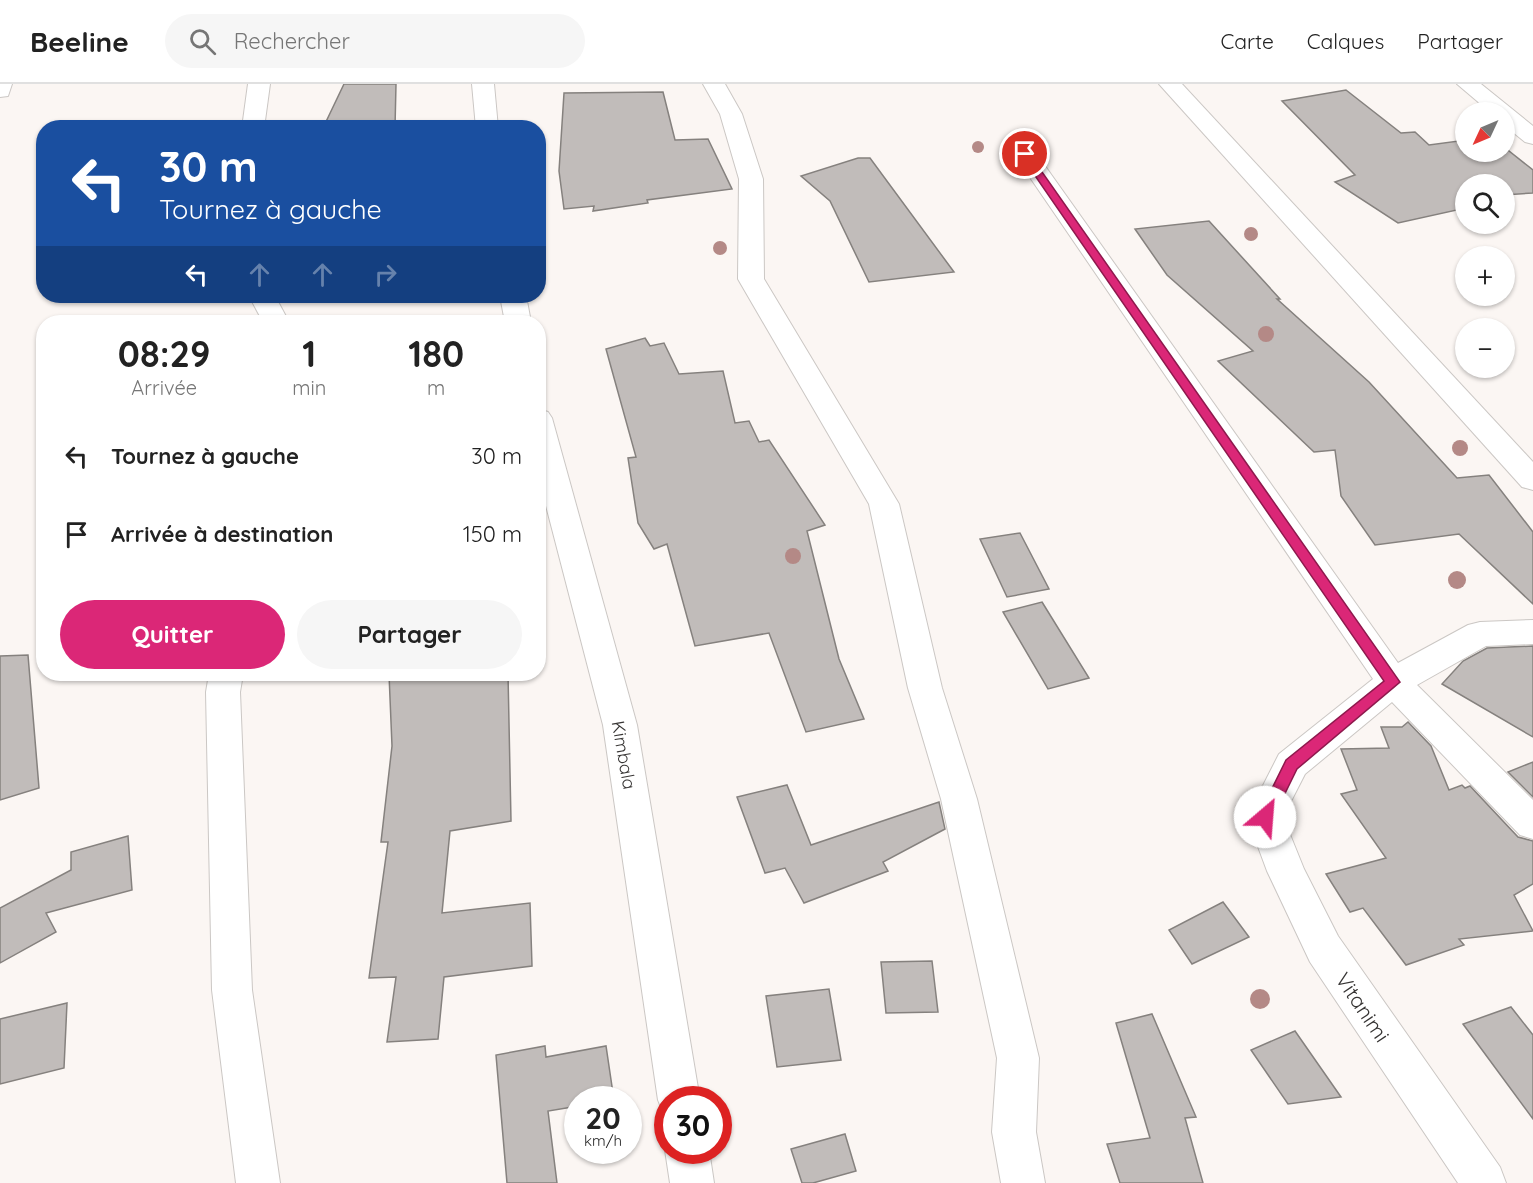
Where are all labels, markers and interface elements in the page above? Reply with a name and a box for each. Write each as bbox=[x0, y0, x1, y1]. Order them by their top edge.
search box bbox=[165, 14, 585, 68]
text: Beeline bbox=[30, 24, 129, 59]
icon: search bbox=[186, 25, 219, 58]
text: Rechercher bbox=[234, 27, 350, 55]
text: Carte bbox=[1220, 28, 1274, 54]
text: Calques bbox=[1307, 28, 1384, 54]
text: Partager bbox=[1417, 28, 1503, 54]
north arrow bbox=[1455, 102, 1515, 162]
map controls bbox=[1455, 102, 1515, 378]
pin bbox=[999, 128, 1050, 179]
icon: arrive bbox=[1008, 137, 1041, 170]
text: 30 m bbox=[159, 140, 258, 193]
icon: left bbox=[60, 144, 138, 222]
button: search bbox=[1455, 174, 1515, 234]
text: Tournez à gauche bbox=[159, 192, 382, 226]
button: + bbox=[1455, 246, 1515, 306]
icon: left bbox=[180, 258, 213, 291]
icon: ahead bbox=[243, 258, 276, 291]
icon: ahead bbox=[306, 258, 339, 291]
icon: right bbox=[369, 258, 402, 291]
button: − bbox=[1455, 318, 1515, 378]
text: 08:29 bbox=[118, 331, 210, 376]
text: 1 bbox=[302, 331, 316, 376]
text: 180 bbox=[408, 331, 464, 376]
text: Arrivée bbox=[131, 375, 197, 400]
text: min bbox=[292, 375, 326, 400]
text: m bbox=[427, 375, 445, 400]
icon: left bbox=[60, 440, 93, 473]
text: Tournez à gauche bbox=[111, 442, 299, 470]
text: 30 m bbox=[471, 442, 522, 470]
icon: arrive bbox=[60, 518, 93, 551]
text: Arrivée à destination bbox=[111, 520, 333, 548]
text: 150 m bbox=[463, 520, 522, 548]
button: Quitter bbox=[60, 600, 285, 669]
button: Partager bbox=[297, 600, 522, 669]
street label: Kimbala bbox=[607, 719, 641, 791]
position arrow bbox=[1233, 785, 1297, 849]
street label: Vitanimi bbox=[1330, 967, 1396, 1047]
speed limit sign: 30 bbox=[654, 1086, 732, 1164]
text: 20 bbox=[585, 1099, 621, 1137]
text: km/h bbox=[584, 1131, 622, 1150]

